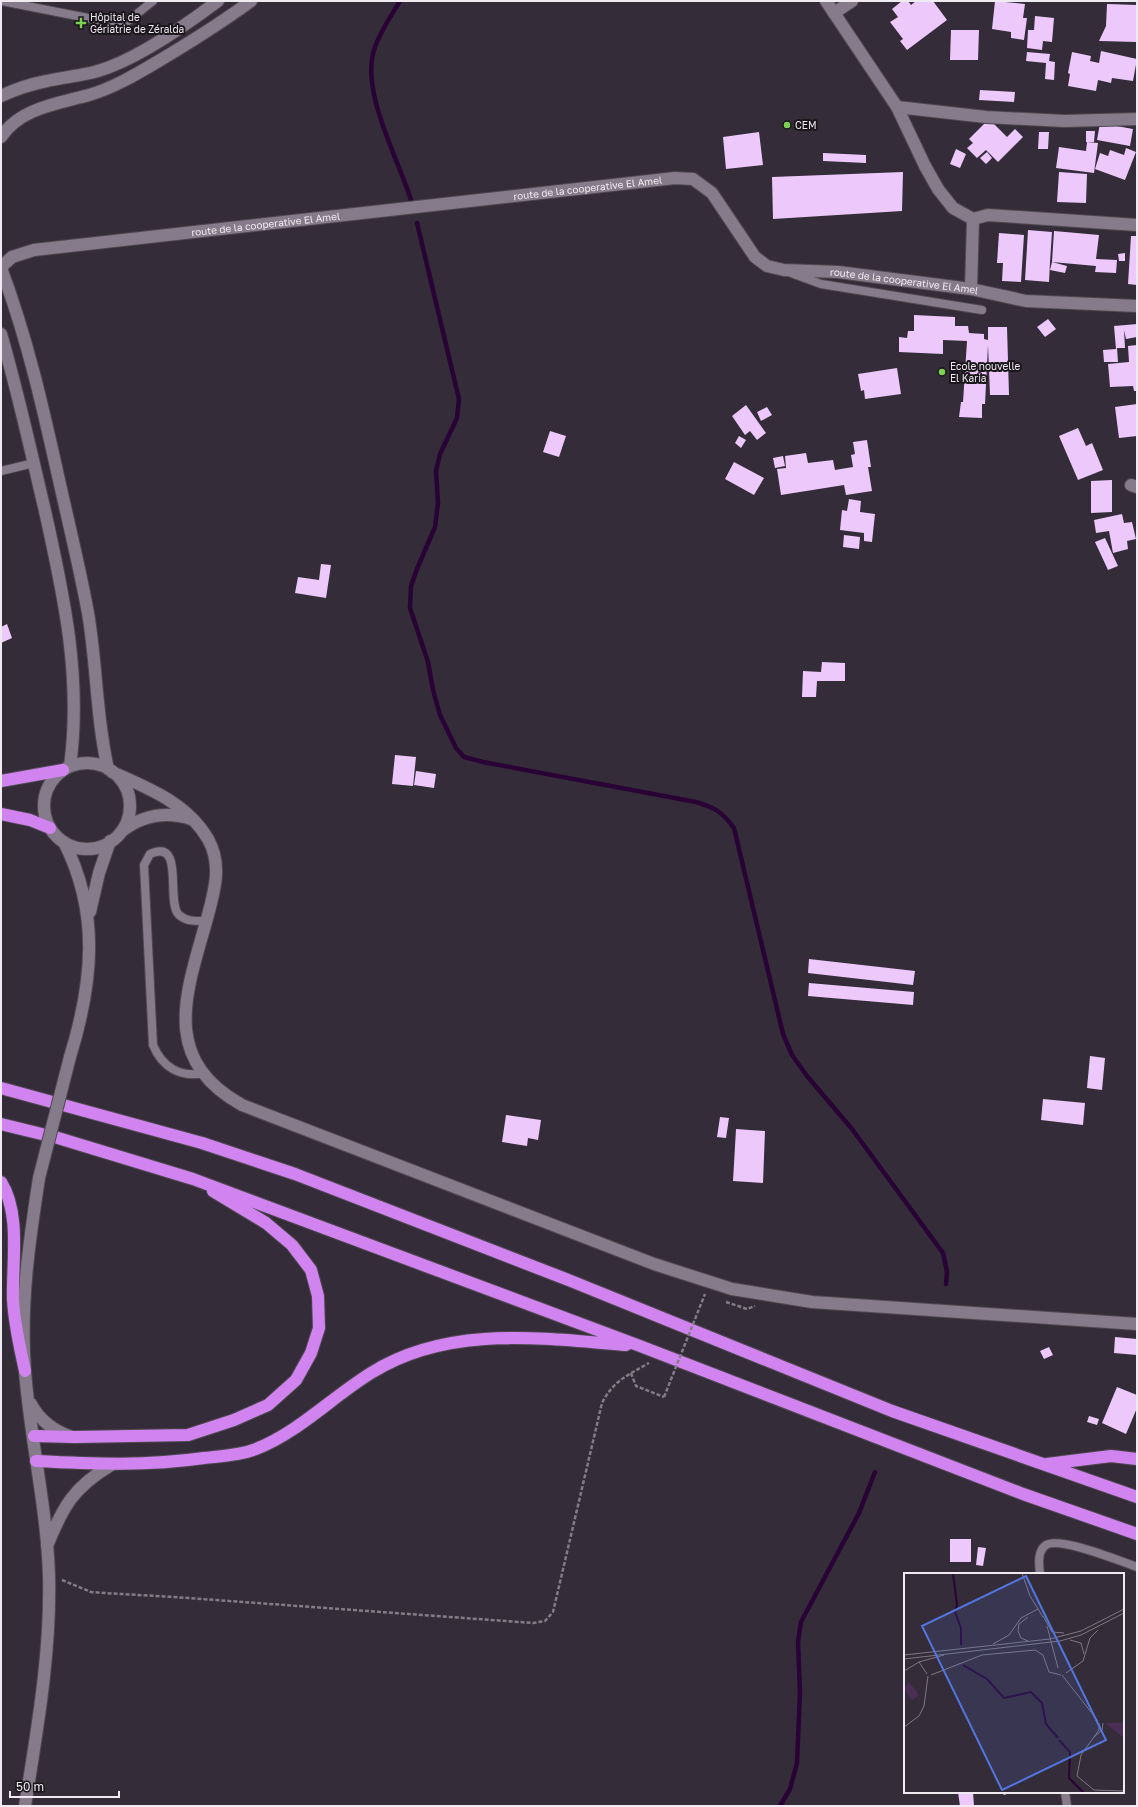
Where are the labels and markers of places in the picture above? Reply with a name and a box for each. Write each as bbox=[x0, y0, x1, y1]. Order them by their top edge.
place label: Hôpital de Gériatrie de Zéralda bbox=[90, 11, 184, 35]
marker: Hôpital de Gériatrie de Zéralda bbox=[75, 17, 87, 29]
place label: CEM bbox=[795, 119, 817, 131]
marker: CEM bbox=[782, 120, 792, 130]
place label: Ecole nouvelle El Karia bbox=[950, 360, 1021, 384]
marker: Ecole nouvelle El Karia bbox=[937, 367, 947, 377]

